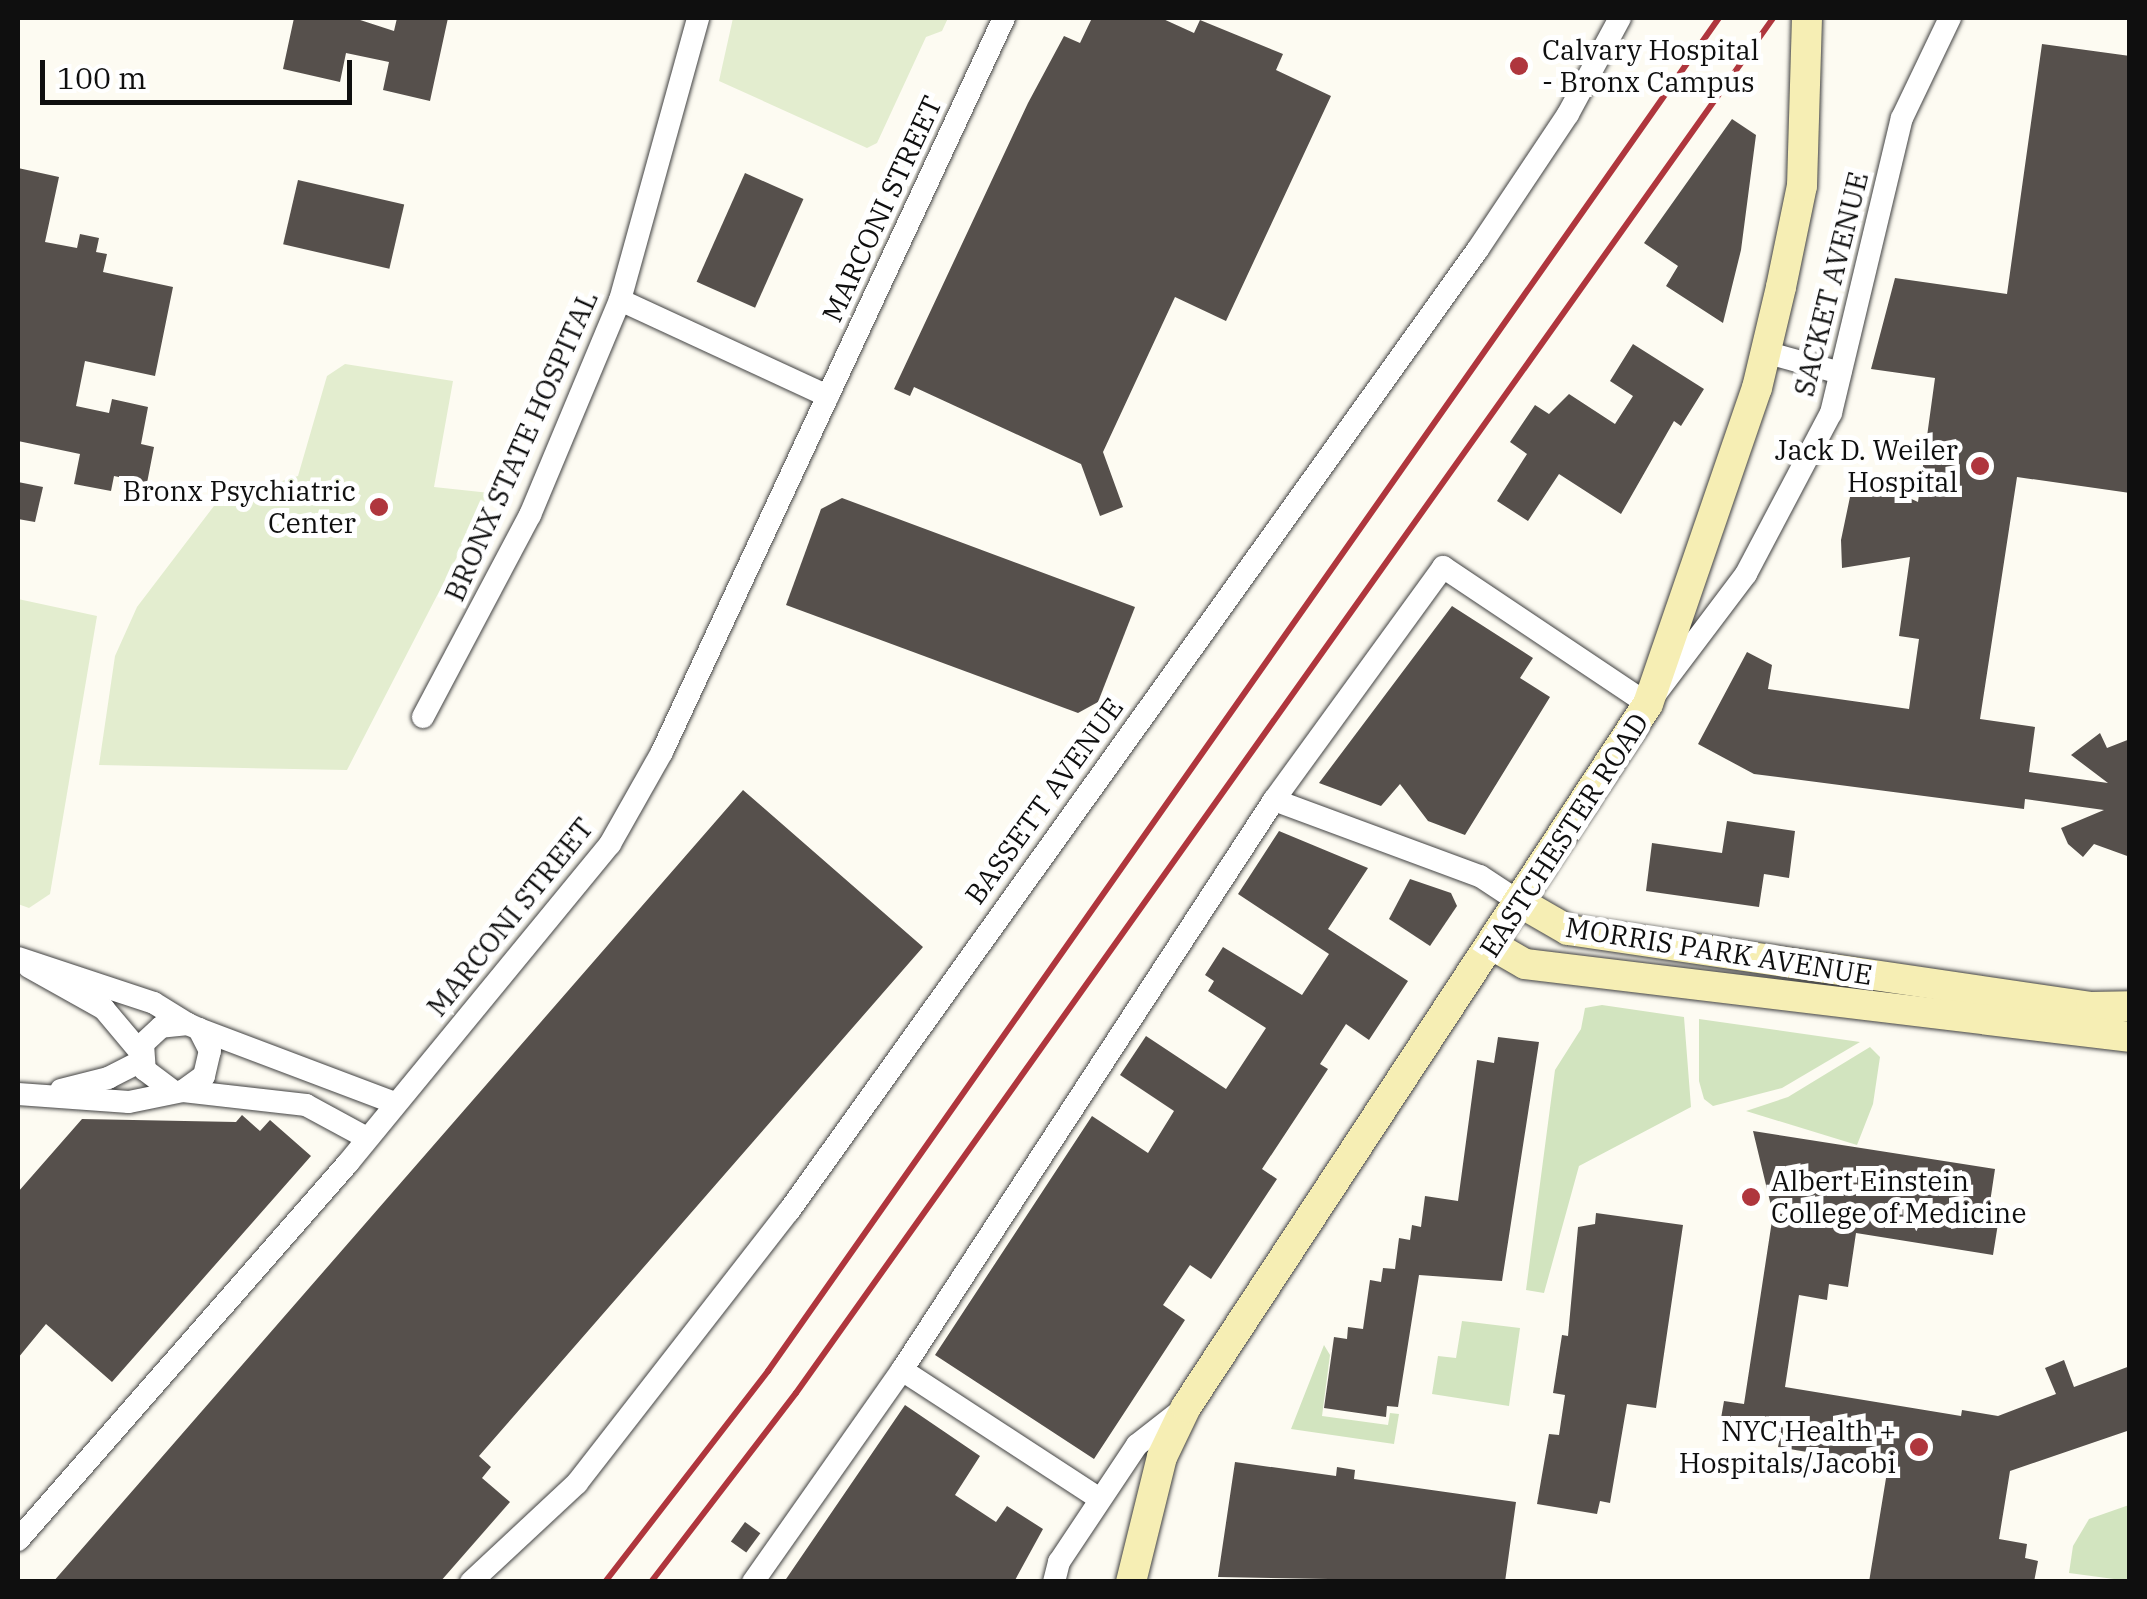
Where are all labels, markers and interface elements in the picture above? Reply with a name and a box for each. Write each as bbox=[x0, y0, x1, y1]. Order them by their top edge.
place label: Calvary Hospital - Bronx Campus bbox=[1542, 33, 1759, 99]
scale bar bbox=[45, 40, 358, 102]
marker: Calvary Hospital - Bronx Campus bbox=[1506, 53, 1532, 79]
text: 100 m bbox=[57, 58, 147, 97]
street label: MARCONI STREET bbox=[815, 91, 949, 327]
street label: SACKET AVENUE bbox=[1787, 168, 1875, 400]
street label: BRONX STATE HOSPITAL bbox=[437, 286, 605, 606]
place label: Jack D. Weiler Hospital bbox=[1775, 433, 1958, 499]
marker: Jack D. Weiler Hospital bbox=[1967, 453, 1993, 479]
place label: Bronx Psychiatric Center bbox=[123, 474, 356, 540]
marker: Bronx Psychiatric Center bbox=[366, 494, 392, 520]
street label: BASSETT AVENUE bbox=[958, 691, 1130, 911]
street label: EASTCHESTER ROAD bbox=[1473, 707, 1655, 963]
street label: MARCONI STREET bbox=[420, 811, 600, 1023]
street label: MORRIS PARK AVENUE bbox=[1563, 910, 1875, 992]
place label: Albert Einstein College of Medicine bbox=[1771, 1164, 2026, 1230]
marker: Albert Einstein College of Medicine bbox=[1740, 1186, 1762, 1208]
place label: NYC Health + Hospitals/Jacobi bbox=[1679, 1414, 1896, 1480]
marker: NYC Health + Hospitals/Jacobi bbox=[1906, 1434, 1932, 1460]

